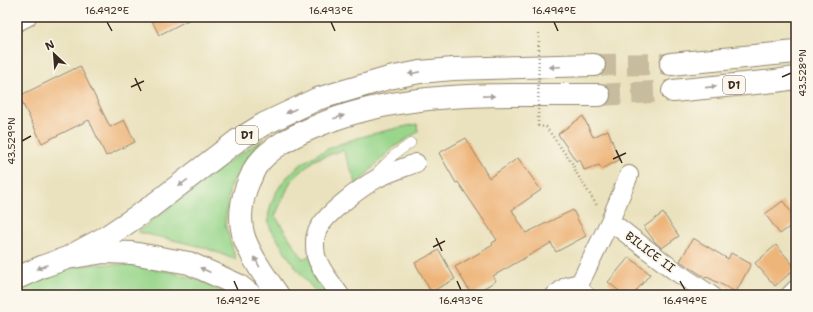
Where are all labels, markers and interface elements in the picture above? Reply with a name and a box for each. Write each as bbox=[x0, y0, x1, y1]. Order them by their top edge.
text: 16.492°E bbox=[85, 4, 129, 17]
text: 16.493°E bbox=[309, 4, 353, 17]
text: 16.494°E bbox=[532, 4, 576, 17]
north arrow bbox=[34, 34, 74, 74]
text: N bbox=[43, 37, 57, 54]
text: 43.528°N bbox=[796, 49, 809, 97]
one-way arrow bbox=[549, 63, 561, 70]
one-way arrow bbox=[408, 70, 421, 76]
road number: D1 bbox=[723, 76, 745, 94]
one-way arrow bbox=[705, 84, 717, 90]
one-way arrow bbox=[483, 93, 496, 99]
one-way arrow bbox=[285, 108, 296, 114]
one-way arrow bbox=[334, 114, 346, 120]
text: 43.529°N bbox=[5, 117, 18, 165]
road number: D1 bbox=[236, 126, 258, 144]
one-way arrow bbox=[177, 179, 188, 187]
street label: BILICE II bbox=[622, 228, 678, 276]
one-way arrow bbox=[254, 256, 260, 268]
one-way arrow bbox=[36, 264, 47, 270]
one-way arrow bbox=[199, 267, 210, 273]
text: 16.492°E bbox=[216, 294, 260, 307]
text: 16.493°E bbox=[439, 294, 483, 307]
text: 16.494°E bbox=[663, 294, 707, 307]

